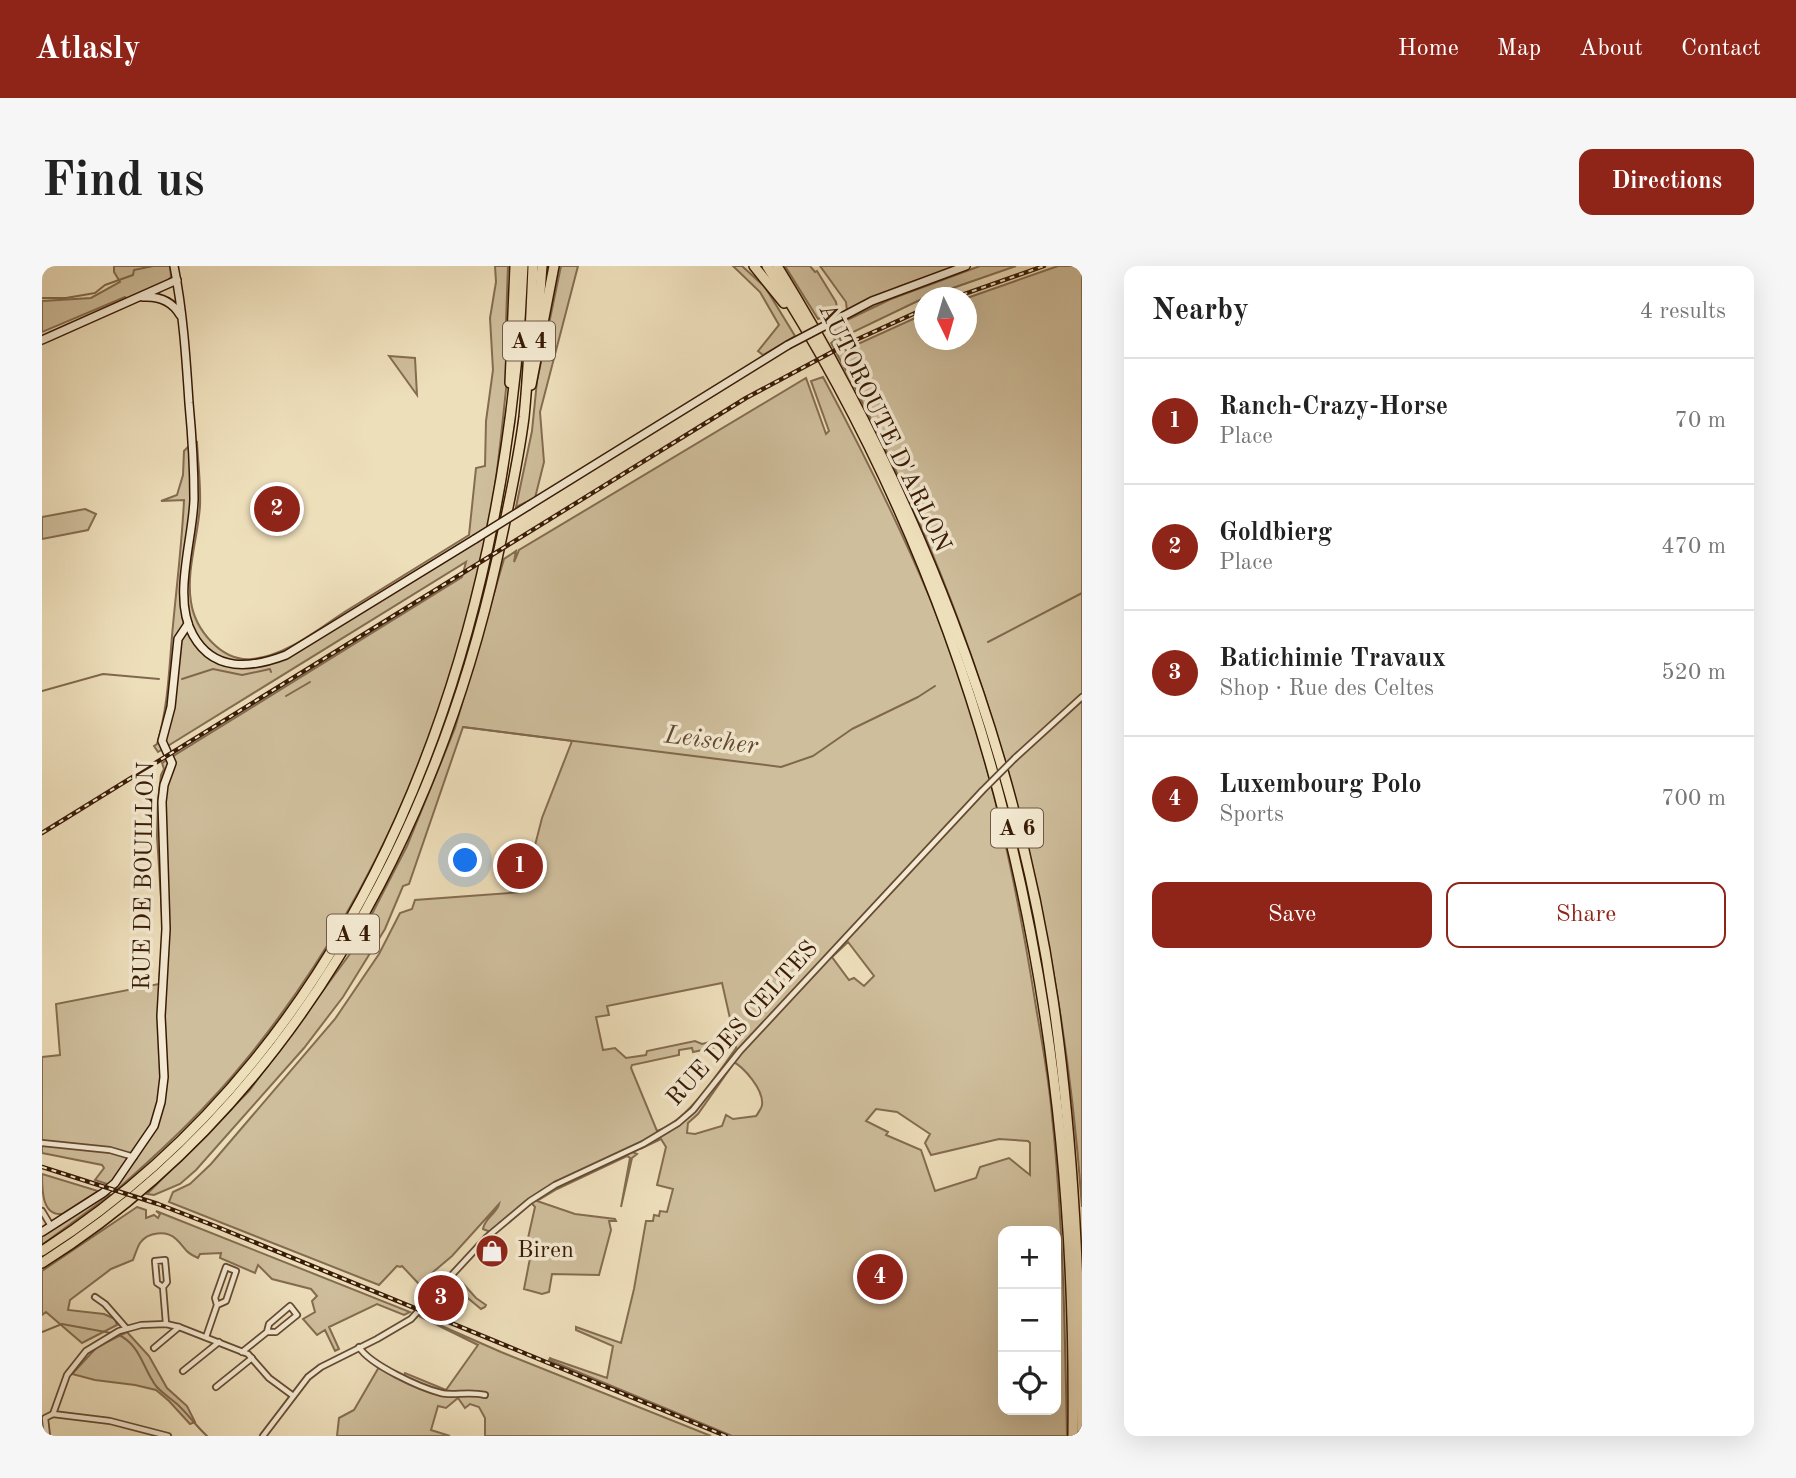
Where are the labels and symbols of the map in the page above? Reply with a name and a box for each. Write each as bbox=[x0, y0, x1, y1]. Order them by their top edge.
north arrow bbox=[914, 287, 977, 350]
street label: AUTOROUTE D'ARLON bbox=[813, 300, 955, 556]
road number: A 4 bbox=[503, 321, 555, 360]
pin: 2 bbox=[254, 483, 300, 535]
water label: Leischer bbox=[662, 722, 760, 760]
street label: RUE DE BOUILLON bbox=[131, 761, 159, 991]
road number: A 6 bbox=[991, 808, 1043, 848]
pin: 1 bbox=[497, 840, 543, 892]
your location bbox=[448, 843, 482, 877]
road number: A 4 bbox=[327, 914, 379, 954]
street label: RUE DES CELTES bbox=[663, 937, 823, 1111]
shop icon: Biren bbox=[473, 1232, 511, 1270]
place label: Biren bbox=[517, 1239, 574, 1263]
pin: 4 bbox=[857, 1251, 903, 1303]
pin: 3 bbox=[418, 1272, 464, 1324]

